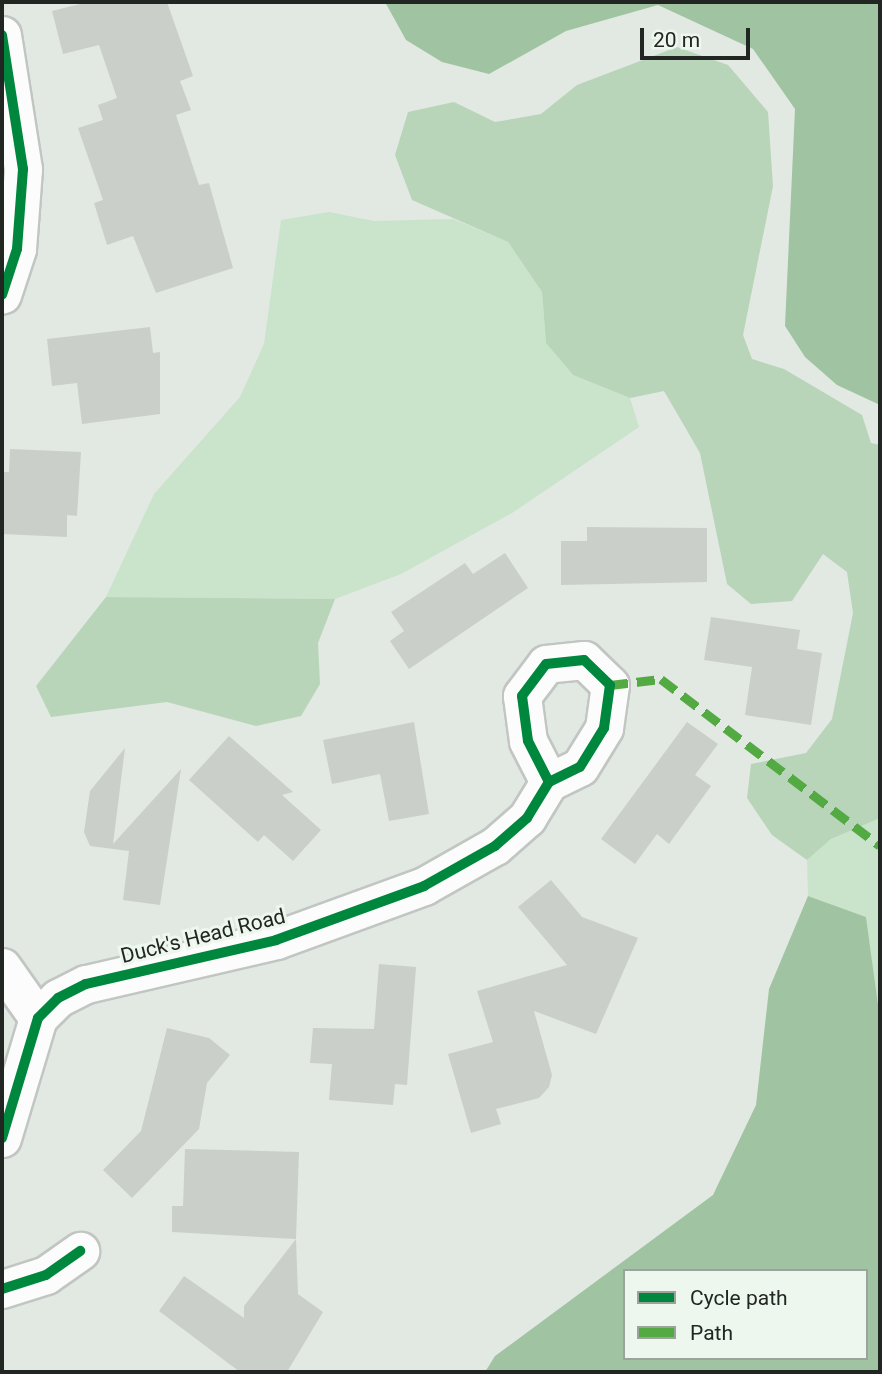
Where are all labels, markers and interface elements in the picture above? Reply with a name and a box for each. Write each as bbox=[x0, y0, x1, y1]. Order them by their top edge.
scale bar bbox=[644, 14, 754, 58]
text: 20 m bbox=[653, 28, 700, 52]
street label: Duck's Head Road bbox=[118, 903, 288, 969]
legend bbox=[623, 1269, 868, 1360]
text: Cycle path bbox=[690, 1286, 788, 1310]
text: Path bbox=[690, 1321, 733, 1345]

